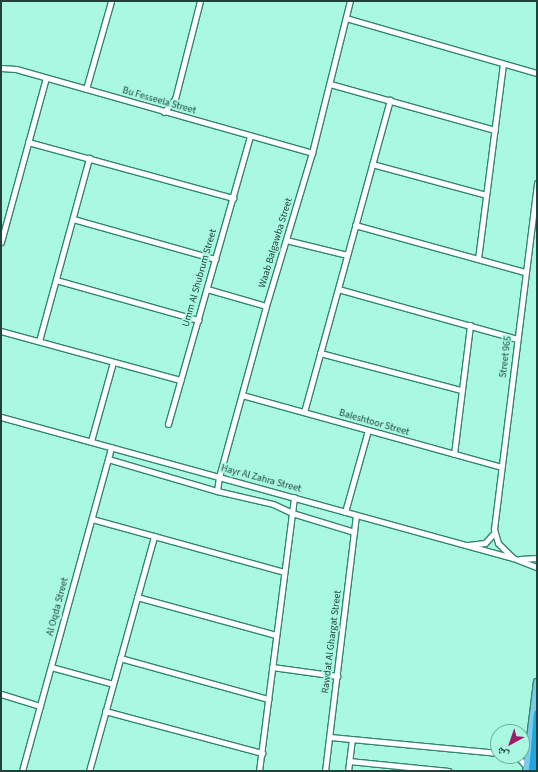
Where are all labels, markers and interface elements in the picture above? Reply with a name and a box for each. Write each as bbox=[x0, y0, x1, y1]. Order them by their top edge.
street label: Bu Fesseela Street bbox=[121, 85, 197, 117]
street label: Waab Balgawba Street bbox=[257, 197, 295, 289]
street label: Umm Al Shubrum Street bbox=[180, 228, 220, 328]
street label: Street 965 bbox=[497, 335, 515, 379]
street label: Baleshtoor Street bbox=[337, 407, 411, 439]
street label: Hayr Al Zahra Street bbox=[219, 463, 303, 495]
street label: Al Oqda Street bbox=[44, 577, 72, 637]
street label: Rawdat Al Ghargat Street bbox=[320, 590, 344, 694]
north arrow bbox=[490, 724, 530, 764]
text: ش bbox=[493, 743, 512, 762]

